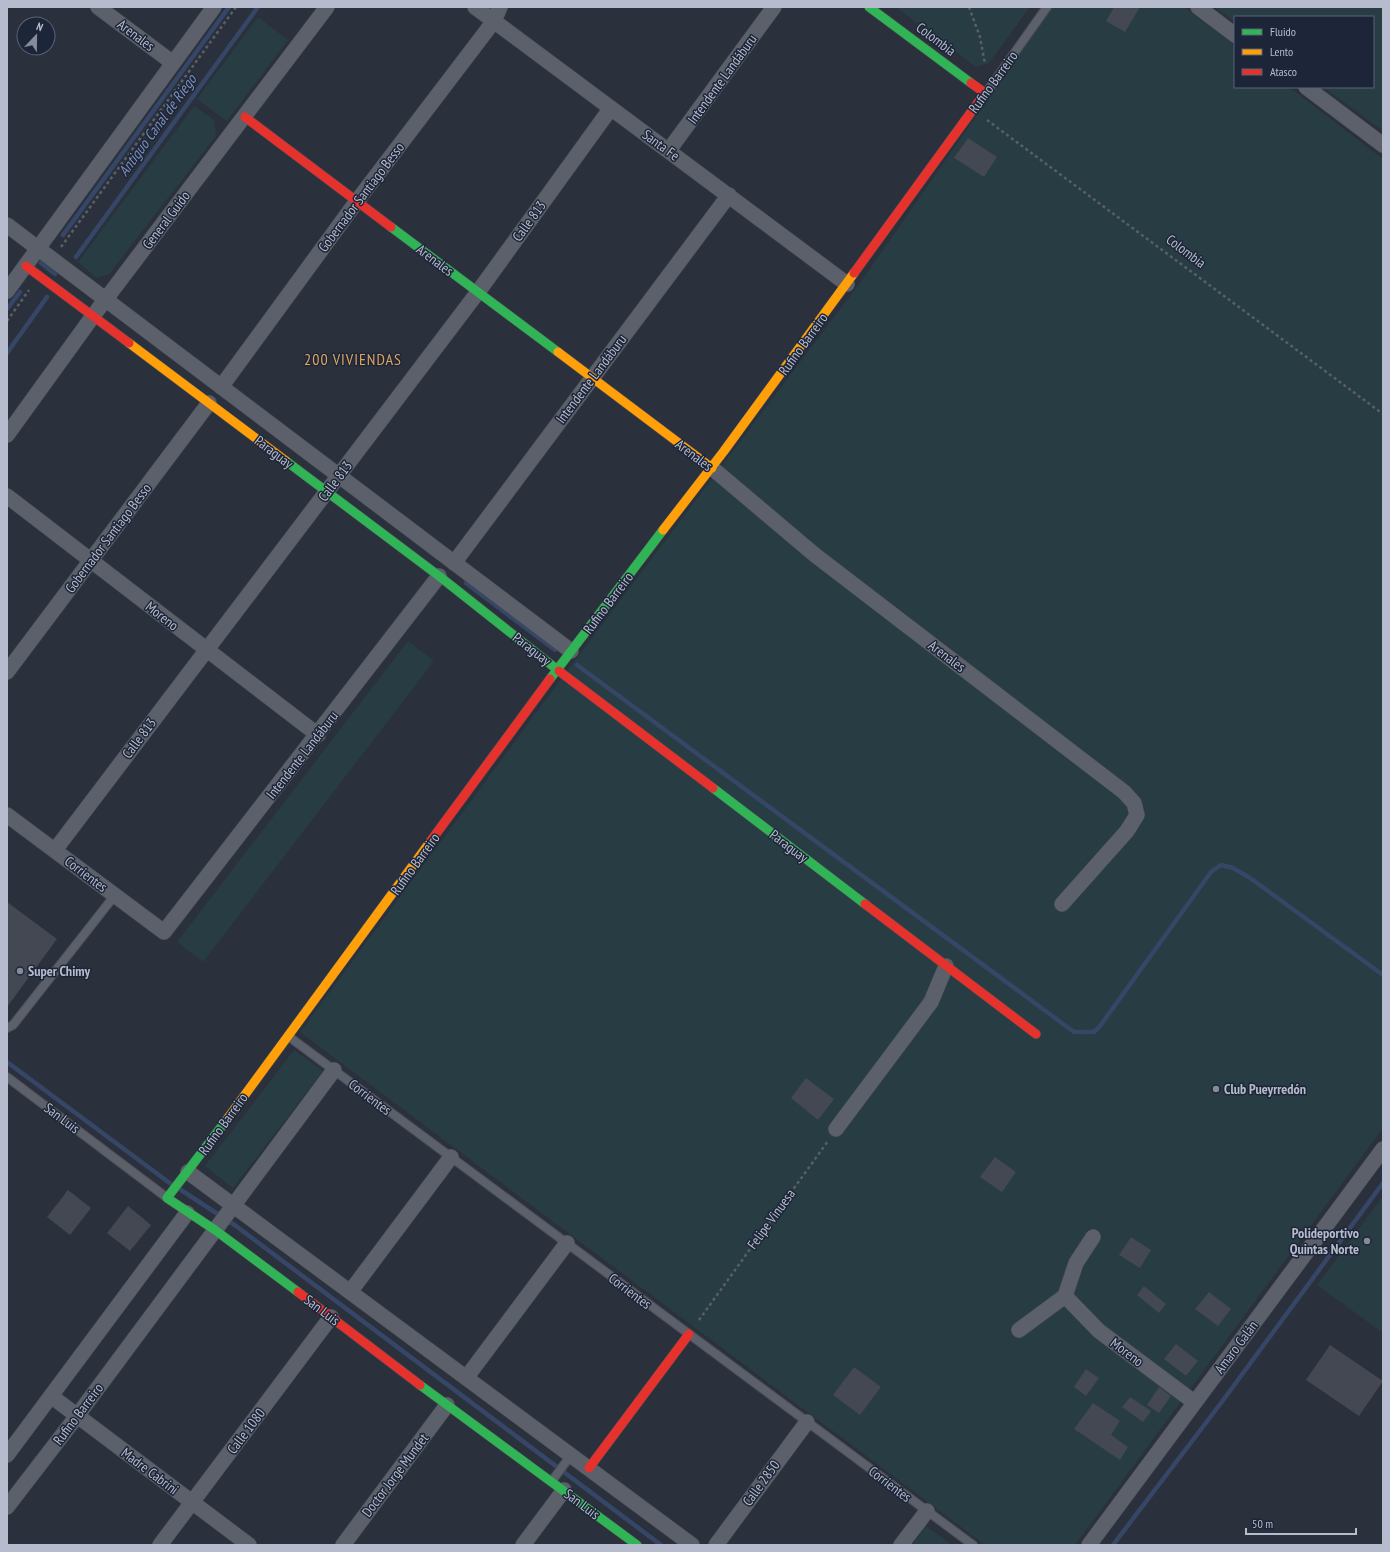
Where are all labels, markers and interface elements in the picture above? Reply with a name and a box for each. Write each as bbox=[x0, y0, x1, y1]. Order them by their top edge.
street label: Arenales bbox=[114, 15, 158, 55]
north arrow bbox=[16, 16, 56, 56]
legend bbox=[1234, 16, 1374, 88]
street label: Colombia bbox=[913, 18, 959, 60]
text: N bbox=[34, 19, 45, 34]
text: Fluido bbox=[1270, 24, 1296, 39]
street label: Intendente Landáburu bbox=[683, 31, 761, 127]
text: Lento bbox=[1270, 44, 1293, 59]
street label: Rufino Barreiro bbox=[964, 47, 1022, 117]
text: Atasco bbox=[1270, 64, 1297, 79]
water label: Antiguo Canal de Riego bbox=[114, 69, 201, 180]
street label: Santa Fe bbox=[639, 125, 683, 165]
street label: Gobernador Santiago Besso bbox=[314, 139, 408, 255]
street label: General Guido bbox=[138, 187, 194, 253]
street label: Calle 813 bbox=[508, 197, 550, 245]
street label: Colombia bbox=[1163, 230, 1209, 272]
street label: Arenales bbox=[413, 240, 457, 280]
street label: Rufino Barreiro bbox=[774, 309, 832, 379]
street label: Intendente Landáburu bbox=[552, 331, 630, 427]
district label: 200 VIVIENDAS bbox=[304, 349, 402, 369]
street label: Paraguay bbox=[251, 432, 298, 473]
street label: Arenales bbox=[672, 435, 716, 475]
street label: Calle 813 bbox=[314, 457, 356, 505]
street label: Gobernador Santiago Besso bbox=[61, 480, 155, 596]
street label: Rufino Barreiro bbox=[579, 569, 637, 637]
street label: Moreno bbox=[142, 598, 182, 634]
street label: Paraguay bbox=[509, 628, 555, 670]
street label: Arenales bbox=[925, 636, 969, 676]
street label: Intendente Landáburu bbox=[262, 707, 342, 803]
street label: Calle 813 bbox=[118, 714, 160, 762]
street label: Paraguay bbox=[766, 826, 813, 867]
street label: Rufino Barreiro bbox=[386, 829, 444, 899]
street label: Corrientes bbox=[61, 852, 111, 896]
place label: Super Chimy bbox=[28, 962, 91, 980]
marker: Super Chimy bbox=[15, 966, 25, 976]
street label: Corrientes bbox=[345, 1075, 395, 1119]
place label: Club Pueyrredón bbox=[1224, 1080, 1306, 1098]
marker: Club Pueyrredón bbox=[1211, 1084, 1221, 1094]
street label: Rufino Barreiro bbox=[194, 1089, 252, 1159]
street label: San Luis bbox=[41, 1099, 84, 1137]
street label: Felipe Vinuesa bbox=[743, 1185, 799, 1253]
place label: Polideportivo Quintas Norte bbox=[1290, 1224, 1359, 1258]
marker: Polideportivo Quintas Norte bbox=[1362, 1236, 1372, 1246]
street label: Corrientes bbox=[605, 1269, 655, 1313]
street label: San Luis bbox=[301, 1291, 344, 1329]
street label: Amaro Galán bbox=[1210, 1317, 1262, 1377]
street label: Moreno bbox=[1107, 1334, 1147, 1370]
street label: Rufino Barreiro bbox=[49, 1380, 107, 1448]
street label: Calle 1080 bbox=[223, 1405, 269, 1457]
street label: Doctor Jorge Mundet bbox=[358, 1430, 432, 1520]
street label: Madre Cabrini bbox=[118, 1444, 182, 1498]
street label: Calle 2850 bbox=[738, 1457, 784, 1509]
street label: Corrientes bbox=[865, 1462, 915, 1506]
street label: San Luis bbox=[561, 1485, 604, 1523]
scale bar bbox=[1246, 1510, 1356, 1536]
text: 50 m bbox=[1252, 1516, 1273, 1531]

